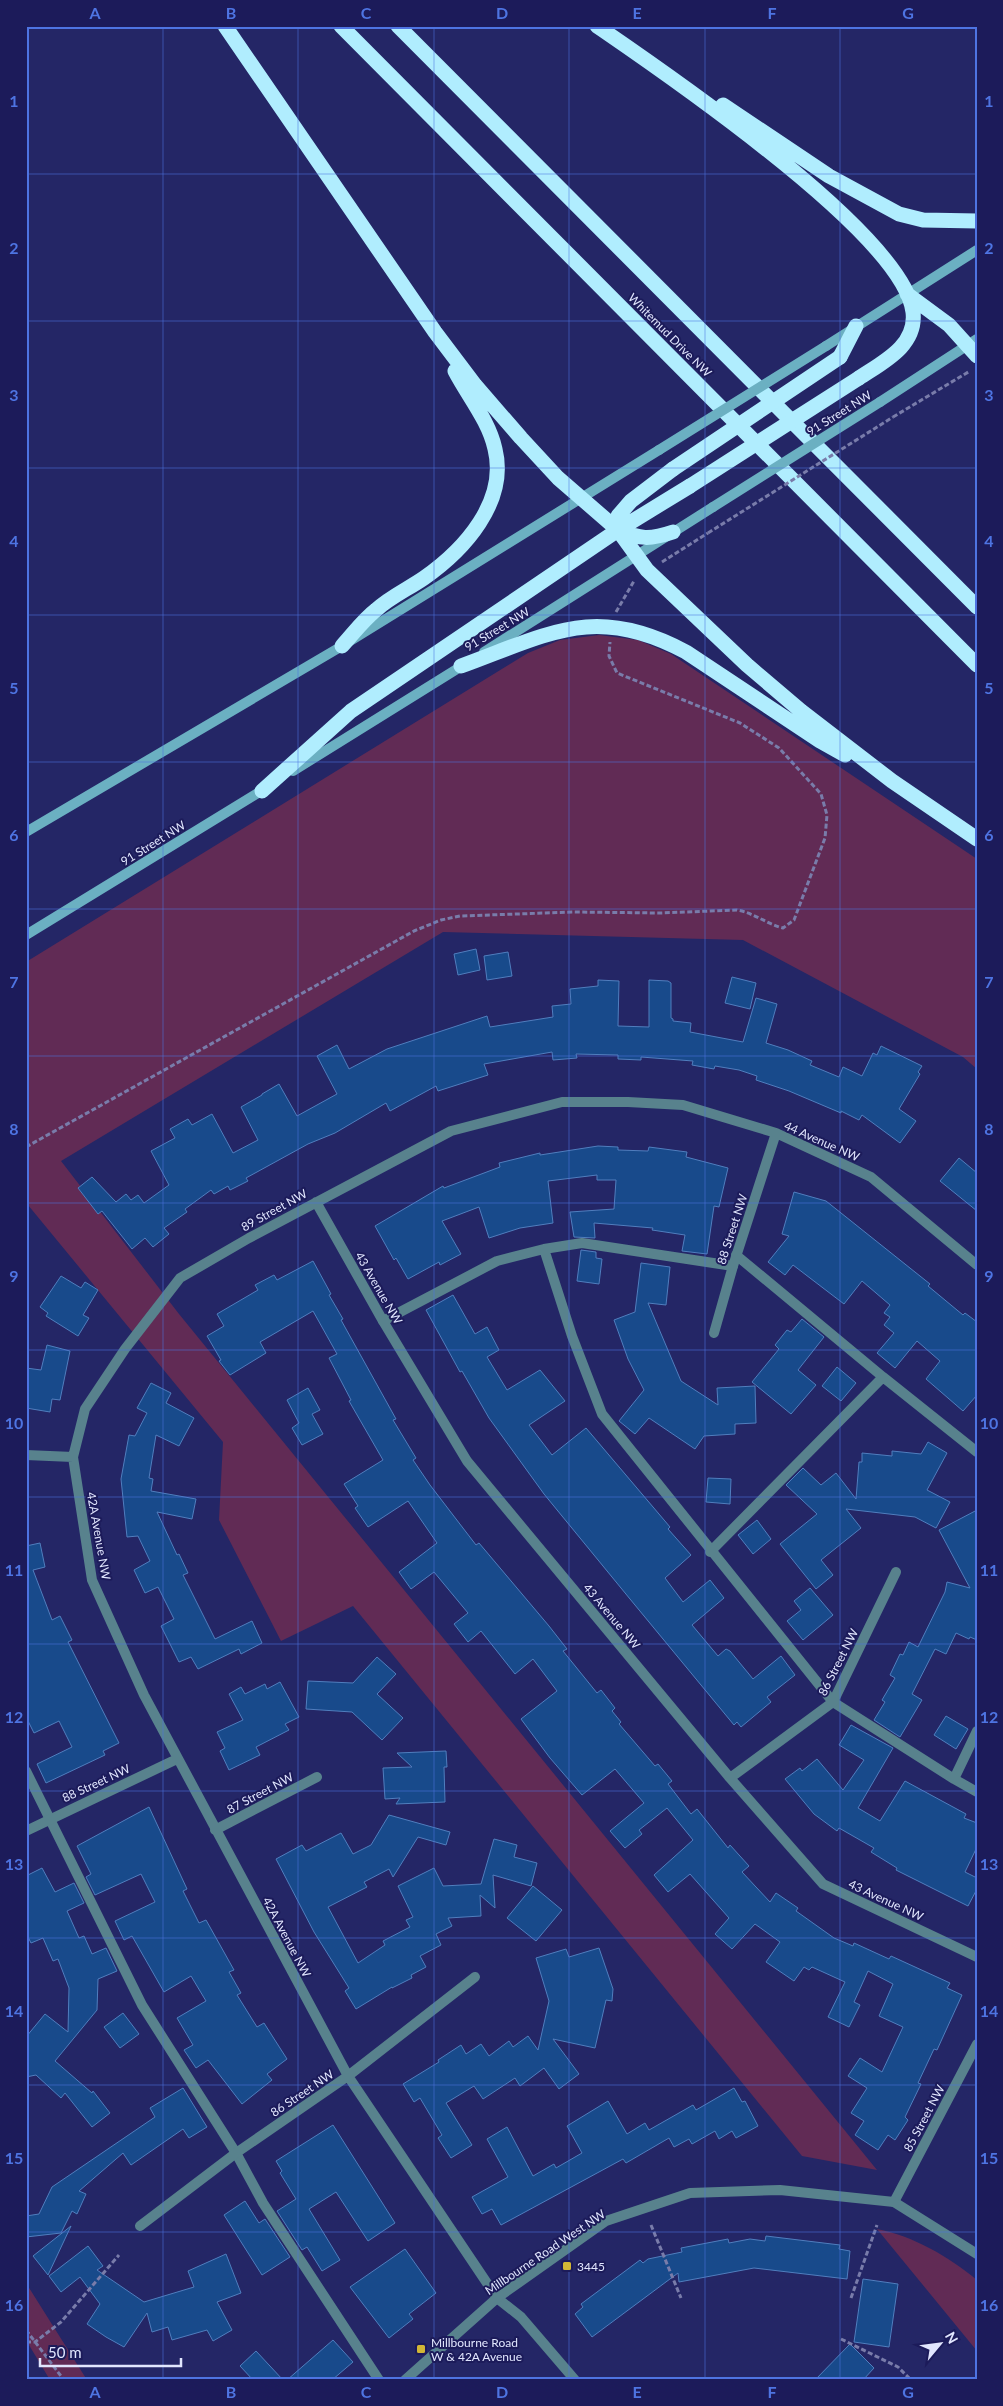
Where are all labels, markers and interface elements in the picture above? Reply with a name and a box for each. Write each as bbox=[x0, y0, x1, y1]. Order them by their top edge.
text: A bbox=[88, 3, 101, 22]
text: B bbox=[226, 3, 236, 22]
text: C bbox=[361, 3, 372, 22]
text: D bbox=[496, 3, 508, 22]
text: E bbox=[632, 3, 642, 22]
text: F bbox=[767, 3, 777, 22]
text: G bbox=[902, 3, 914, 22]
text: 1 bbox=[9, 91, 19, 110]
text: 1 bbox=[984, 91, 994, 110]
text: 2 bbox=[9, 238, 19, 257]
text: 2 bbox=[984, 238, 994, 257]
street label: Whitemud Drive NW bbox=[625, 290, 715, 380]
text: 3 bbox=[9, 385, 19, 404]
text: 3 bbox=[984, 385, 994, 404]
street label: 91 Street NW bbox=[804, 387, 875, 439]
text: 4 bbox=[9, 531, 19, 550]
text: 4 bbox=[984, 531, 994, 550]
street label: 91 Street NW bbox=[462, 603, 533, 654]
text: 5 bbox=[9, 678, 19, 697]
text: 5 bbox=[984, 678, 994, 697]
street label: 91 Street NW bbox=[118, 817, 189, 869]
text: 6 bbox=[9, 825, 19, 844]
text: 6 bbox=[984, 825, 994, 844]
text: 7 bbox=[9, 972, 19, 991]
text: 7 bbox=[984, 972, 994, 991]
street label: 44 Avenue NW bbox=[782, 1118, 863, 1165]
text: 8 bbox=[9, 1119, 19, 1138]
text: 8 bbox=[984, 1119, 994, 1138]
street label: 89 Street NW bbox=[238, 1185, 310, 1234]
street label: 88 Street NW bbox=[714, 1191, 751, 1266]
street label: 43 Avenue NW bbox=[352, 1249, 406, 1327]
text: 9 bbox=[9, 1266, 19, 1285]
text: 9 bbox=[984, 1266, 994, 1285]
text: 10 bbox=[5, 1413, 23, 1432]
text: 10 bbox=[980, 1413, 998, 1432]
street label: 42A Avenue NW bbox=[84, 1491, 114, 1582]
text: 11 bbox=[5, 1560, 23, 1579]
text: 11 bbox=[980, 1560, 998, 1579]
street label: 43 Avenue NW bbox=[580, 1580, 644, 1652]
street label: 86 Street NW bbox=[815, 1625, 862, 1698]
text: 12 bbox=[5, 1707, 23, 1726]
text: 12 bbox=[980, 1707, 998, 1726]
street label: 88 Street NW bbox=[60, 1760, 133, 1805]
street label: 87 Street NW bbox=[224, 1769, 296, 1817]
text: 13 bbox=[5, 1854, 23, 1873]
text: 13 bbox=[980, 1854, 998, 1873]
street label: 43 Avenue NW bbox=[846, 1876, 926, 1924]
street label: 42A Avenue NW bbox=[260, 1894, 315, 1980]
text: 14 bbox=[5, 2001, 23, 2020]
text: 14 bbox=[980, 2001, 998, 2020]
street label: 86 Street NW bbox=[267, 2066, 337, 2120]
street label: 85 Street NW bbox=[900, 2082, 948, 2154]
text: 15 bbox=[5, 2148, 23, 2167]
text: 15 bbox=[980, 2148, 998, 2167]
street label: Millbourne Road West NW bbox=[482, 2206, 609, 2298]
place label: 3445 bbox=[577, 2259, 605, 2274]
marker: 3445 bbox=[561, 2260, 573, 2272]
text: 16 bbox=[5, 2295, 23, 2314]
text: 16 bbox=[980, 2295, 998, 2314]
north arrow bbox=[916, 2318, 966, 2368]
text: N bbox=[942, 2329, 962, 2346]
place label: Millbourne Road W & 42A Avenue bbox=[431, 2335, 522, 2364]
scale bar bbox=[40, 2336, 181, 2368]
text: 50 m bbox=[48, 2343, 82, 2361]
marker: Millbourne Road W & 42A Avenue bbox=[415, 2343, 427, 2355]
text: A bbox=[88, 2382, 101, 2401]
text: B bbox=[226, 2382, 236, 2401]
text: C bbox=[361, 2382, 372, 2401]
text: D bbox=[496, 2382, 508, 2401]
text: E bbox=[632, 2382, 642, 2401]
text: F bbox=[767, 2382, 777, 2401]
text: G bbox=[902, 2382, 914, 2401]

